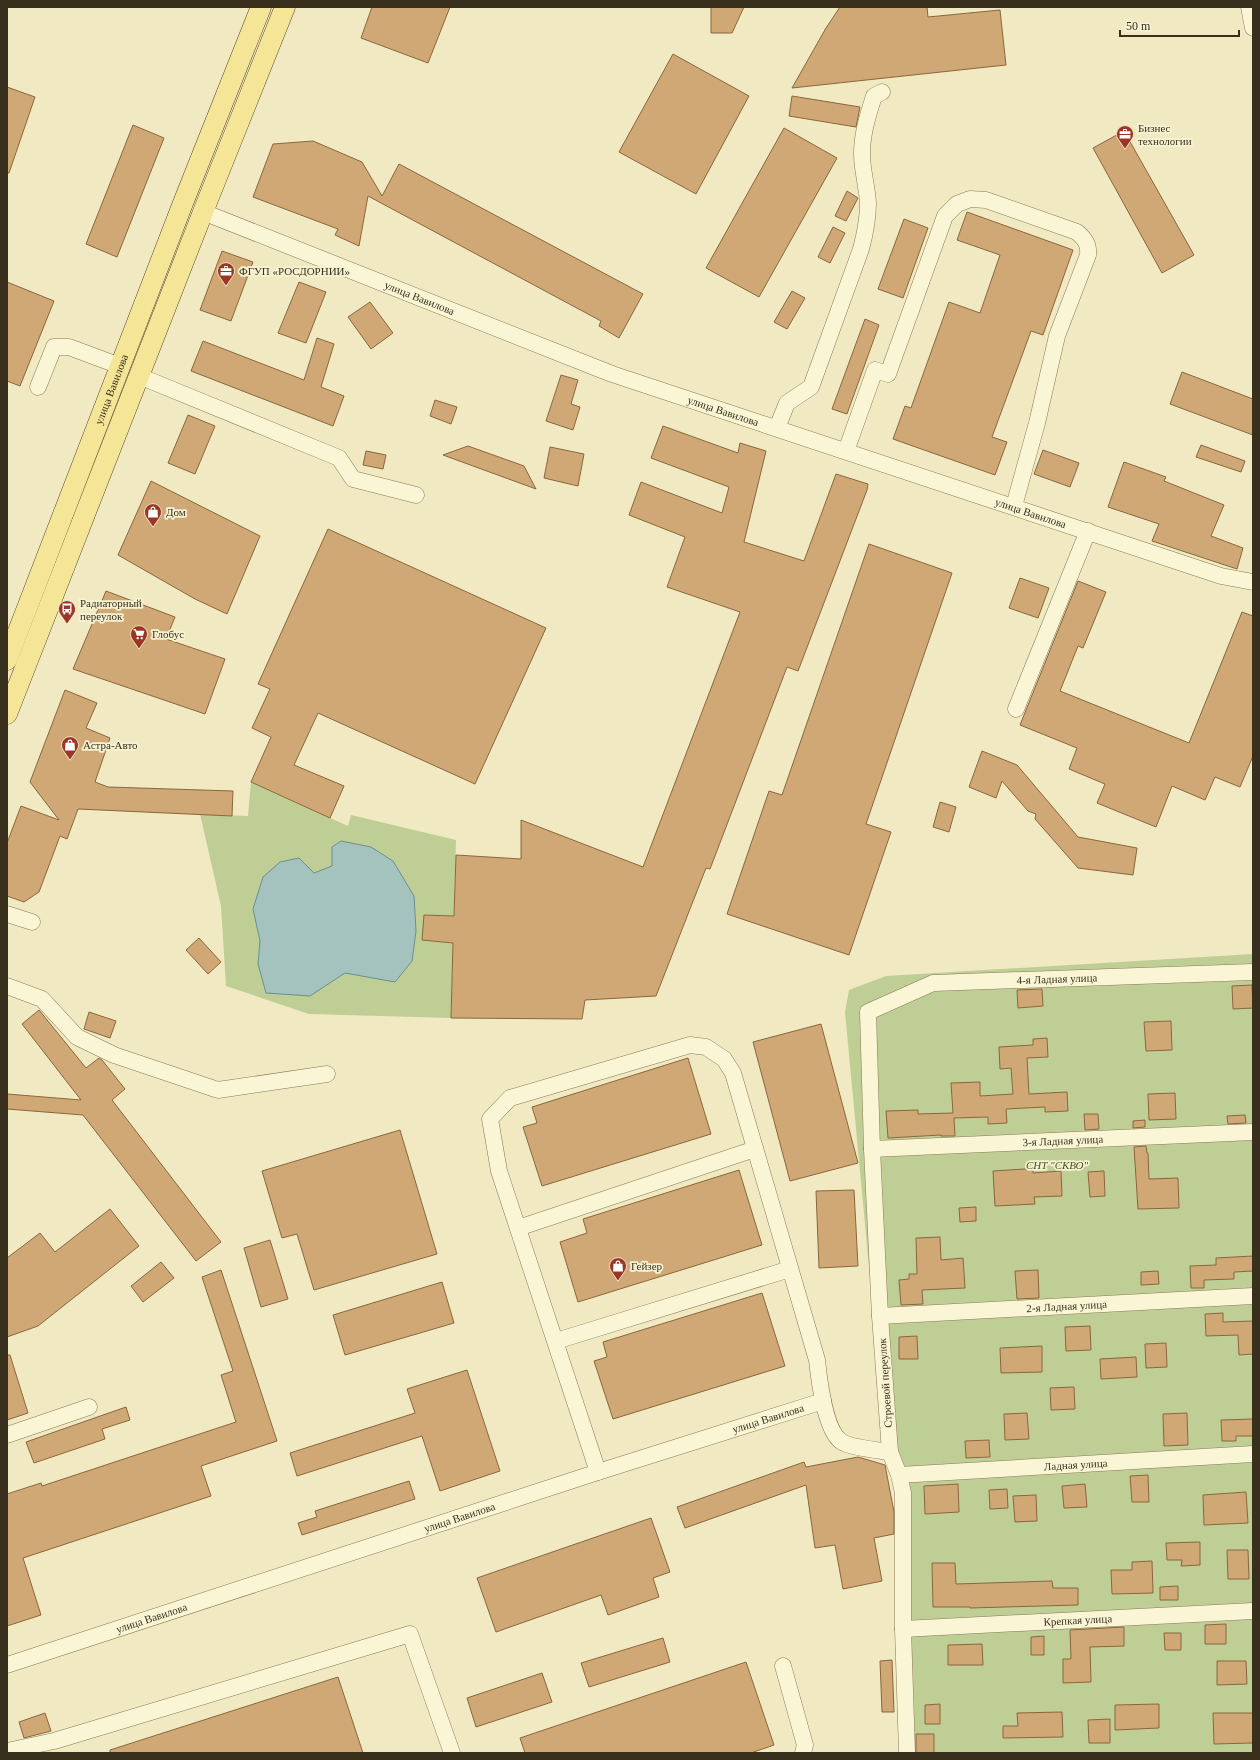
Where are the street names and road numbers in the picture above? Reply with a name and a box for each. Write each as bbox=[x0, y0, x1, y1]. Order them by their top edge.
street label: улица Вавилова bbox=[383, 279, 456, 317]
street label: улица Вавилова bbox=[92, 352, 130, 426]
street label: улица Вавилова bbox=[686, 393, 760, 428]
street label: улица Вавилова bbox=[994, 495, 1068, 530]
street label: 4-я Ладная улица bbox=[1016, 971, 1098, 986]
street label: 3-я Ладная улица bbox=[1022, 1133, 1104, 1148]
street label: 2-я Ладная улица bbox=[1026, 1298, 1107, 1314]
street label: Строевой переулок bbox=[876, 1337, 894, 1428]
street label: улица Вавилова bbox=[731, 1401, 805, 1435]
street label: Ладная улица bbox=[1044, 1457, 1108, 1472]
street label: улица Вавилова bbox=[422, 1500, 497, 1534]
street label: улица Вавилова bbox=[114, 1601, 189, 1635]
street label: Крепкая улица bbox=[1043, 1612, 1113, 1628]

